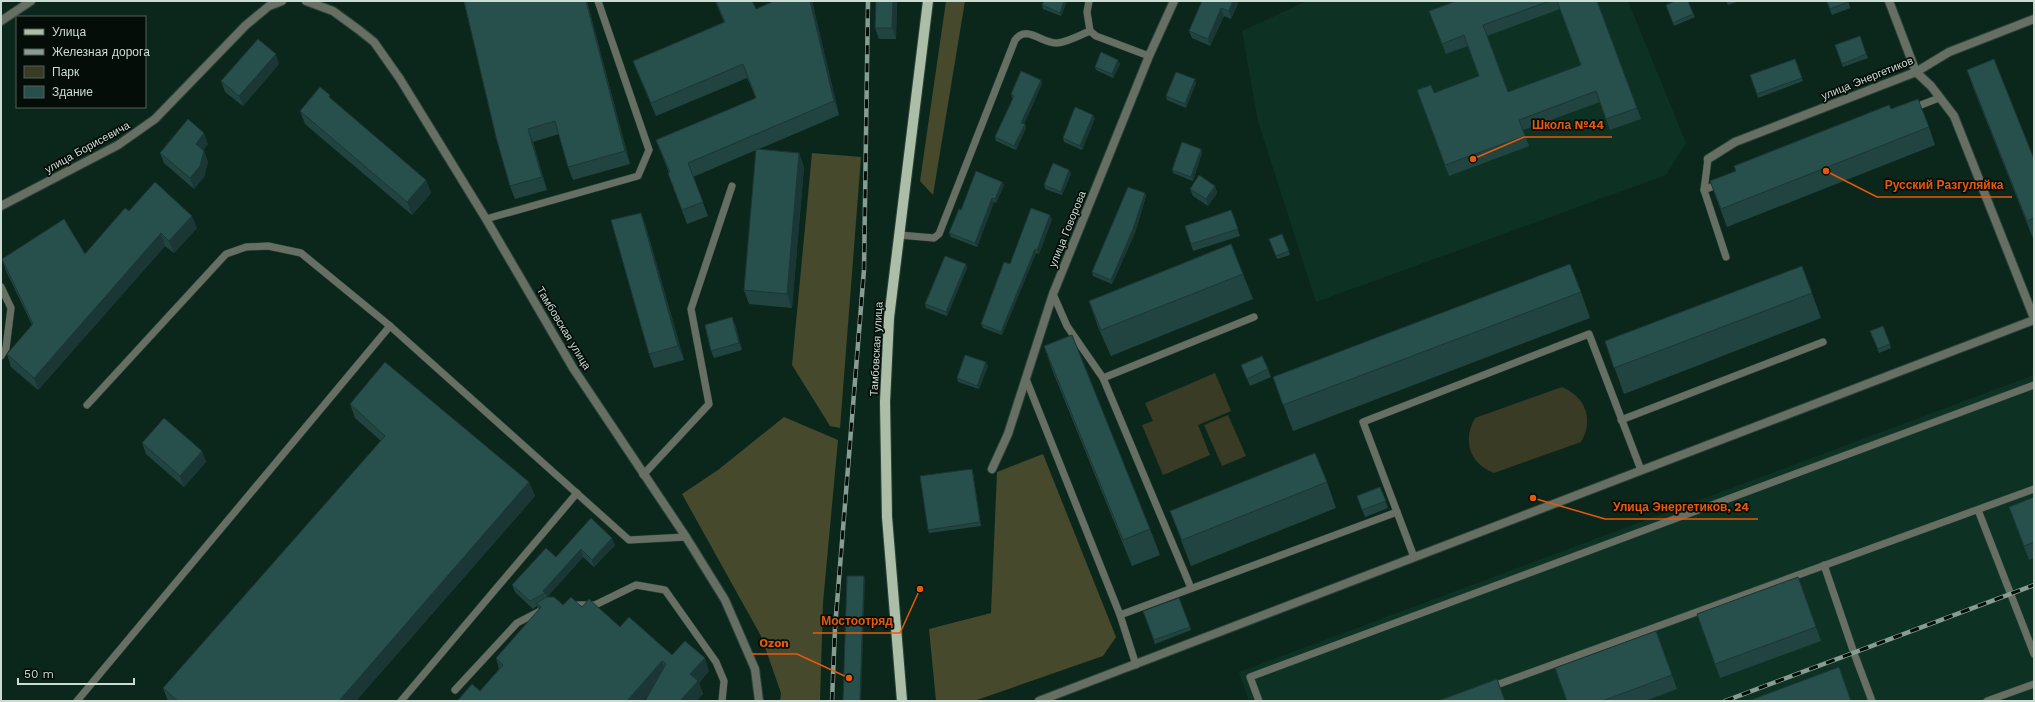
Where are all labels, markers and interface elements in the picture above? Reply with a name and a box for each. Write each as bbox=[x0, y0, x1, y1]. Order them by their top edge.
legend bbox=[16, 16, 146, 108]
text: Улица bbox=[52, 25, 86, 39]
text: Железная дорога bbox=[52, 45, 150, 59]
street label: улица Энергетиков bbox=[1819, 54, 1915, 103]
text: Парк bbox=[52, 65, 80, 79]
text: Здание bbox=[52, 85, 93, 99]
callout: Школа №44 bbox=[1524, 113, 1612, 137]
street label: улица Борисевича bbox=[43, 118, 133, 176]
text: Школа №44 bbox=[1532, 118, 1604, 132]
callout: Русский Разгуляйка bbox=[1877, 173, 2012, 197]
text: Русский Разгуляйка bbox=[1885, 178, 2004, 192]
street label: улица Говорова bbox=[1046, 188, 1089, 269]
street label: Тамбовская улица bbox=[534, 284, 594, 373]
street label: Тамбовская улица bbox=[868, 301, 886, 397]
callout: Улица Энергетиков, 24 bbox=[1605, 495, 1758, 519]
text: Улица Энергетиков, 24 bbox=[1613, 500, 1749, 514]
callout: Мостоотряд bbox=[813, 609, 900, 633]
text: Мостоотряд bbox=[821, 614, 893, 628]
callout: Ozon bbox=[752, 630, 797, 654]
text: Ozon bbox=[759, 636, 789, 650]
scale bar bbox=[18, 660, 134, 686]
text: 50 m bbox=[24, 667, 54, 681]

